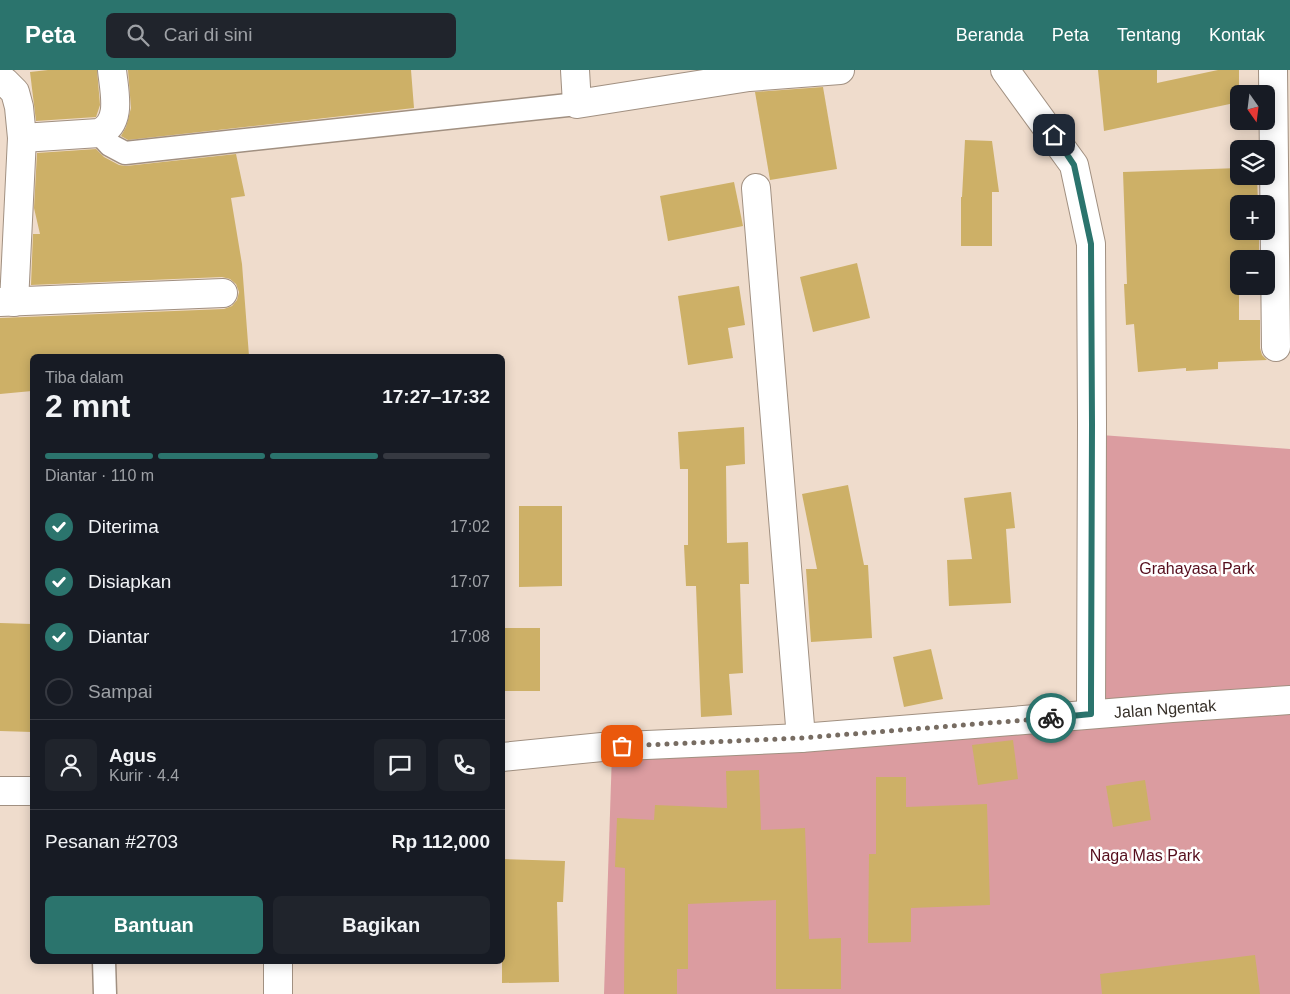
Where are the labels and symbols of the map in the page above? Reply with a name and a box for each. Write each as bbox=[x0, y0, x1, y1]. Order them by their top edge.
north arrow bbox=[1230, 85, 1275, 130]
pin bbox=[1033, 114, 1075, 156]
park label: Grahayasa Park bbox=[1139, 560, 1256, 577]
courier bbox=[1026, 693, 1076, 743]
street label: Jalan Ngentak bbox=[1113, 697, 1218, 721]
pin bbox=[601, 725, 643, 767]
park label: Naga Mas Park bbox=[1090, 847, 1201, 864]

